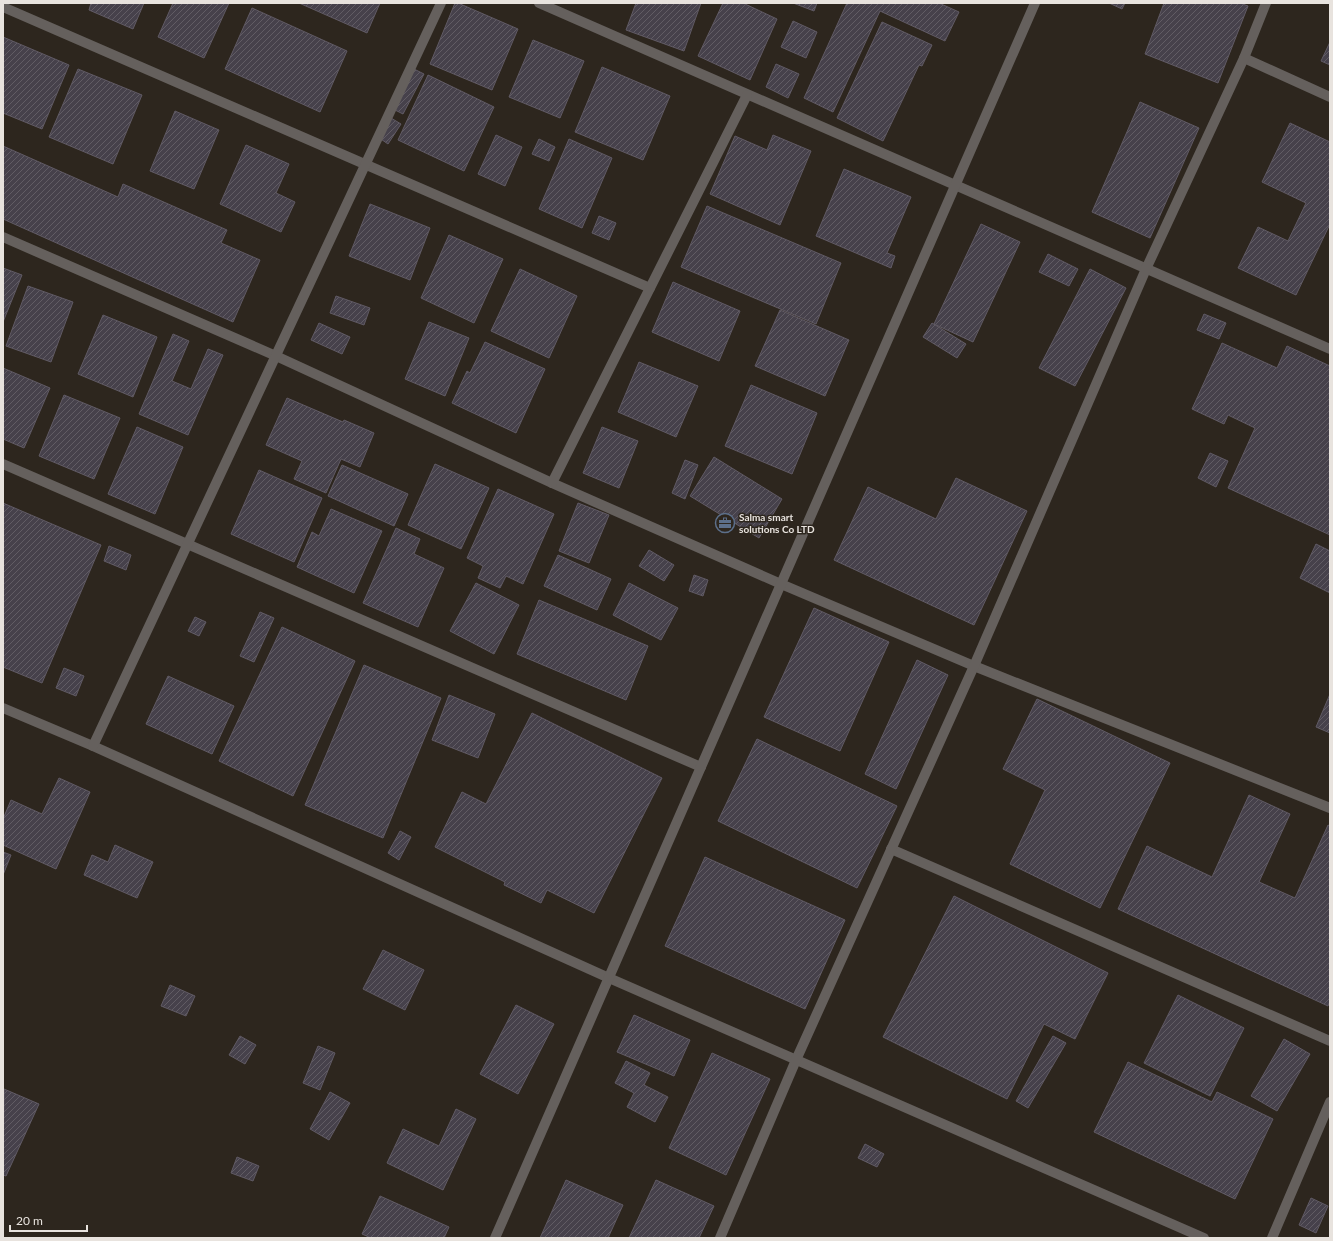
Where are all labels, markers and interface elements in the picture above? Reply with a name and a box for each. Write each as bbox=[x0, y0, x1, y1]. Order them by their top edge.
place label: Salma smart solutions Co LTD bbox=[739, 511, 815, 535]
office icon: Salma smart solutions Co LTD bbox=[714, 512, 736, 534]
scale bar bbox=[10, 1207, 87, 1233]
text: 20 m bbox=[16, 1213, 43, 1228]

